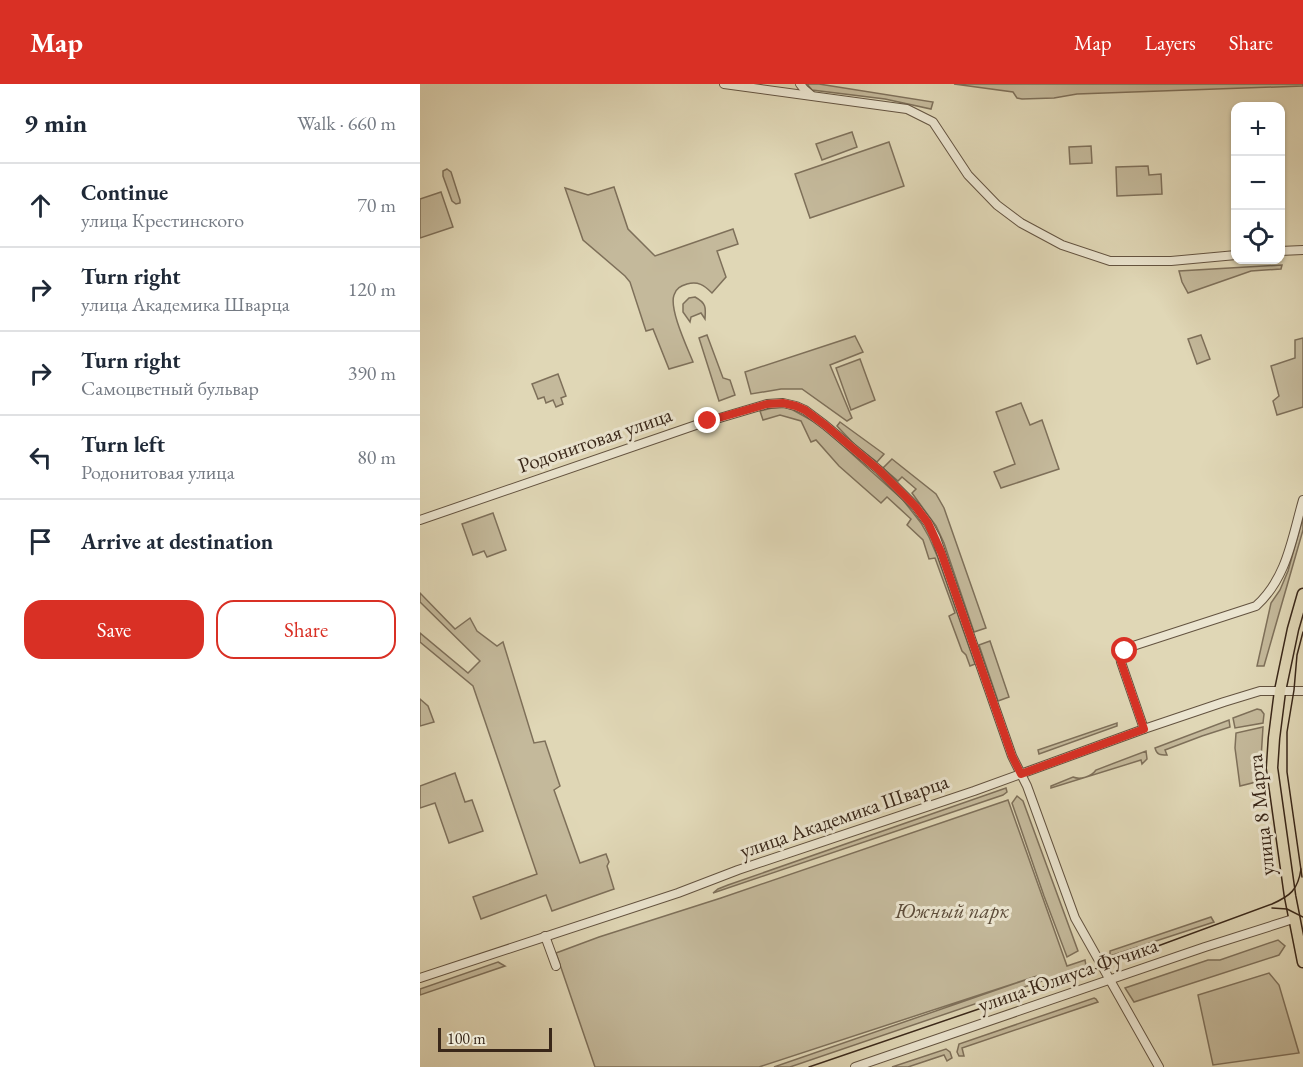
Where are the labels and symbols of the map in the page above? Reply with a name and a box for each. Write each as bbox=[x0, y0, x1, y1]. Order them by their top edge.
street label: Родонитовая улица bbox=[514, 400, 676, 479]
route end bbox=[694, 407, 720, 433]
route start bbox=[1111, 637, 1137, 663]
street label: улица 8 Марта bbox=[1241, 752, 1280, 877]
street label: улица Академика Шварца bbox=[736, 767, 952, 864]
park label: Южный парк bbox=[894, 897, 1010, 924]
street label: улица Юлиуса Фучика bbox=[974, 931, 1162, 1018]
scale bar bbox=[438, 1025, 552, 1052]

